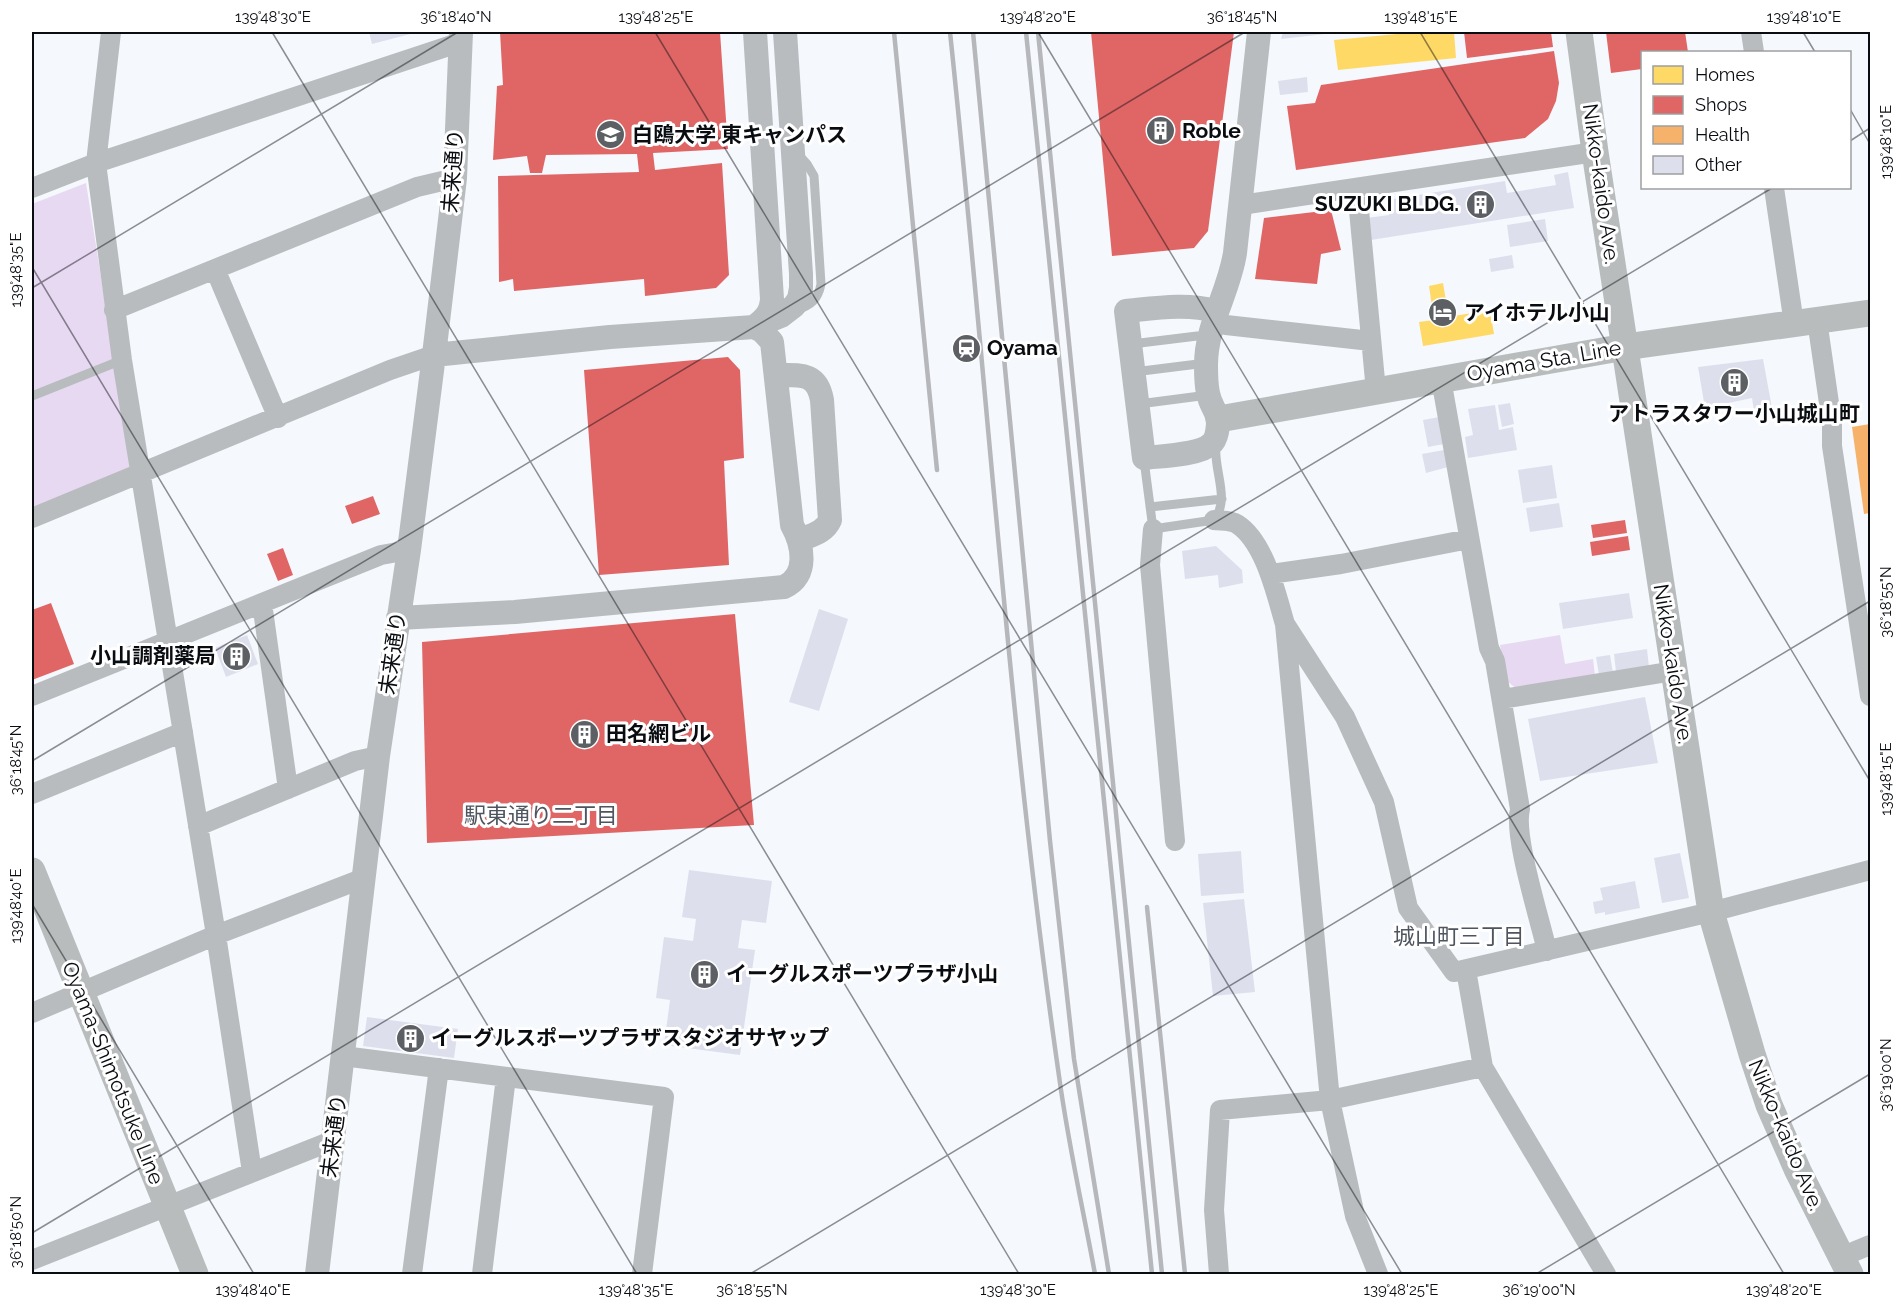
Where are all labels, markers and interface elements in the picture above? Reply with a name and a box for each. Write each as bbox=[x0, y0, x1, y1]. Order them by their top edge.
text: 139°48'30"E bbox=[235, 8, 311, 26]
text: 36°18'40"N bbox=[420, 8, 492, 26]
text: 139°48'25"E bbox=[619, 8, 693, 26]
text: 139°48'20"E bbox=[1000, 8, 1076, 26]
text: 36°18'45"N bbox=[1207, 8, 1277, 26]
text: 139°48'15"E bbox=[1384, 8, 1458, 26]
text: 139°48'10"E bbox=[1767, 8, 1841, 26]
legend bbox=[1641, 51, 1851, 189]
text: Homes bbox=[1695, 64, 1755, 85]
text: Shops bbox=[1695, 94, 1747, 115]
street label: Nikko-kaido Ave. bbox=[1578, 102, 1625, 266]
text: 139°48'10"E bbox=[1877, 105, 1895, 179]
building icon: Roble bbox=[1145, 115, 1177, 147]
place label: Roble bbox=[1182, 118, 1241, 143]
school or university icon: 白鴎大学 東キャンパス bbox=[595, 119, 627, 151]
place label: 白鴎大学 東キャンパス bbox=[632, 122, 847, 147]
text: Health bbox=[1695, 124, 1750, 145]
street label: 未来通り bbox=[437, 128, 468, 214]
text: Other bbox=[1695, 154, 1743, 175]
building icon: SUZUKI BLDG. bbox=[1464, 188, 1496, 220]
place label: SUZUKI BLDG. bbox=[1315, 191, 1459, 216]
text: 139°48'35"E bbox=[7, 232, 25, 308]
hotel icon: アイホテル小山 bbox=[1427, 297, 1459, 329]
place label: アイホテル小山 bbox=[1464, 300, 1610, 325]
station icon: Oyama bbox=[950, 332, 982, 364]
place label: Oyama bbox=[987, 335, 1058, 360]
street label: Oyama Sta. Line bbox=[1465, 335, 1623, 386]
building icon: アトラスタワー小山城山町 bbox=[1718, 367, 1750, 399]
place label: アトラスタワー小山城山町 bbox=[1608, 401, 1860, 426]
text: 36°18'55"N bbox=[1877, 566, 1895, 638]
street label: Nikko-kaido Ave. bbox=[1648, 582, 1698, 746]
street label: 未来通り bbox=[374, 610, 411, 696]
building icon: 小山調剤薬局 bbox=[221, 640, 253, 672]
place label: 小山調剤薬局 bbox=[90, 643, 216, 668]
building icon: 田名網ビル bbox=[569, 718, 601, 750]
place label: 田名網ビル bbox=[606, 721, 711, 746]
text: 36°18'45"N bbox=[7, 725, 25, 795]
text: 139°48'15"E bbox=[1877, 742, 1895, 816]
district label: 駅東通り二丁目 bbox=[464, 802, 618, 828]
text: 139°48'40"E bbox=[7, 868, 25, 944]
district label: 城山町三丁目 bbox=[1393, 923, 1525, 949]
street label: Oyama-Shimotsuke Line bbox=[57, 958, 170, 1188]
building icon: イーグルスポーツプラザ小山 bbox=[689, 958, 721, 990]
place label: イーグルスポーツプラザ小山 bbox=[726, 961, 999, 986]
building icon: イーグルスポーツプラザスタジオサヤップ bbox=[394, 1022, 426, 1054]
place label: イーグルスポーツプラザスタジオサヤップ bbox=[431, 1025, 829, 1050]
text: 36°19'00"N bbox=[1877, 1038, 1895, 1112]
street label: Nikko-kaido Ave. bbox=[1743, 1055, 1830, 1214]
street label: 未来通り bbox=[316, 1093, 351, 1179]
text: 36°18'50"N bbox=[7, 1196, 25, 1268]
text: 139°48'40"E bbox=[215, 1281, 291, 1299]
text: 139°48'35"E bbox=[598, 1281, 674, 1299]
text: 36°18'55"N bbox=[716, 1281, 788, 1299]
text: 139°48'30"E bbox=[980, 1281, 1056, 1299]
text: 139°48'25"E bbox=[1364, 1281, 1438, 1299]
text: 36°19'00"N bbox=[1502, 1281, 1576, 1299]
text: 139°48'20"E bbox=[1746, 1281, 1822, 1299]

